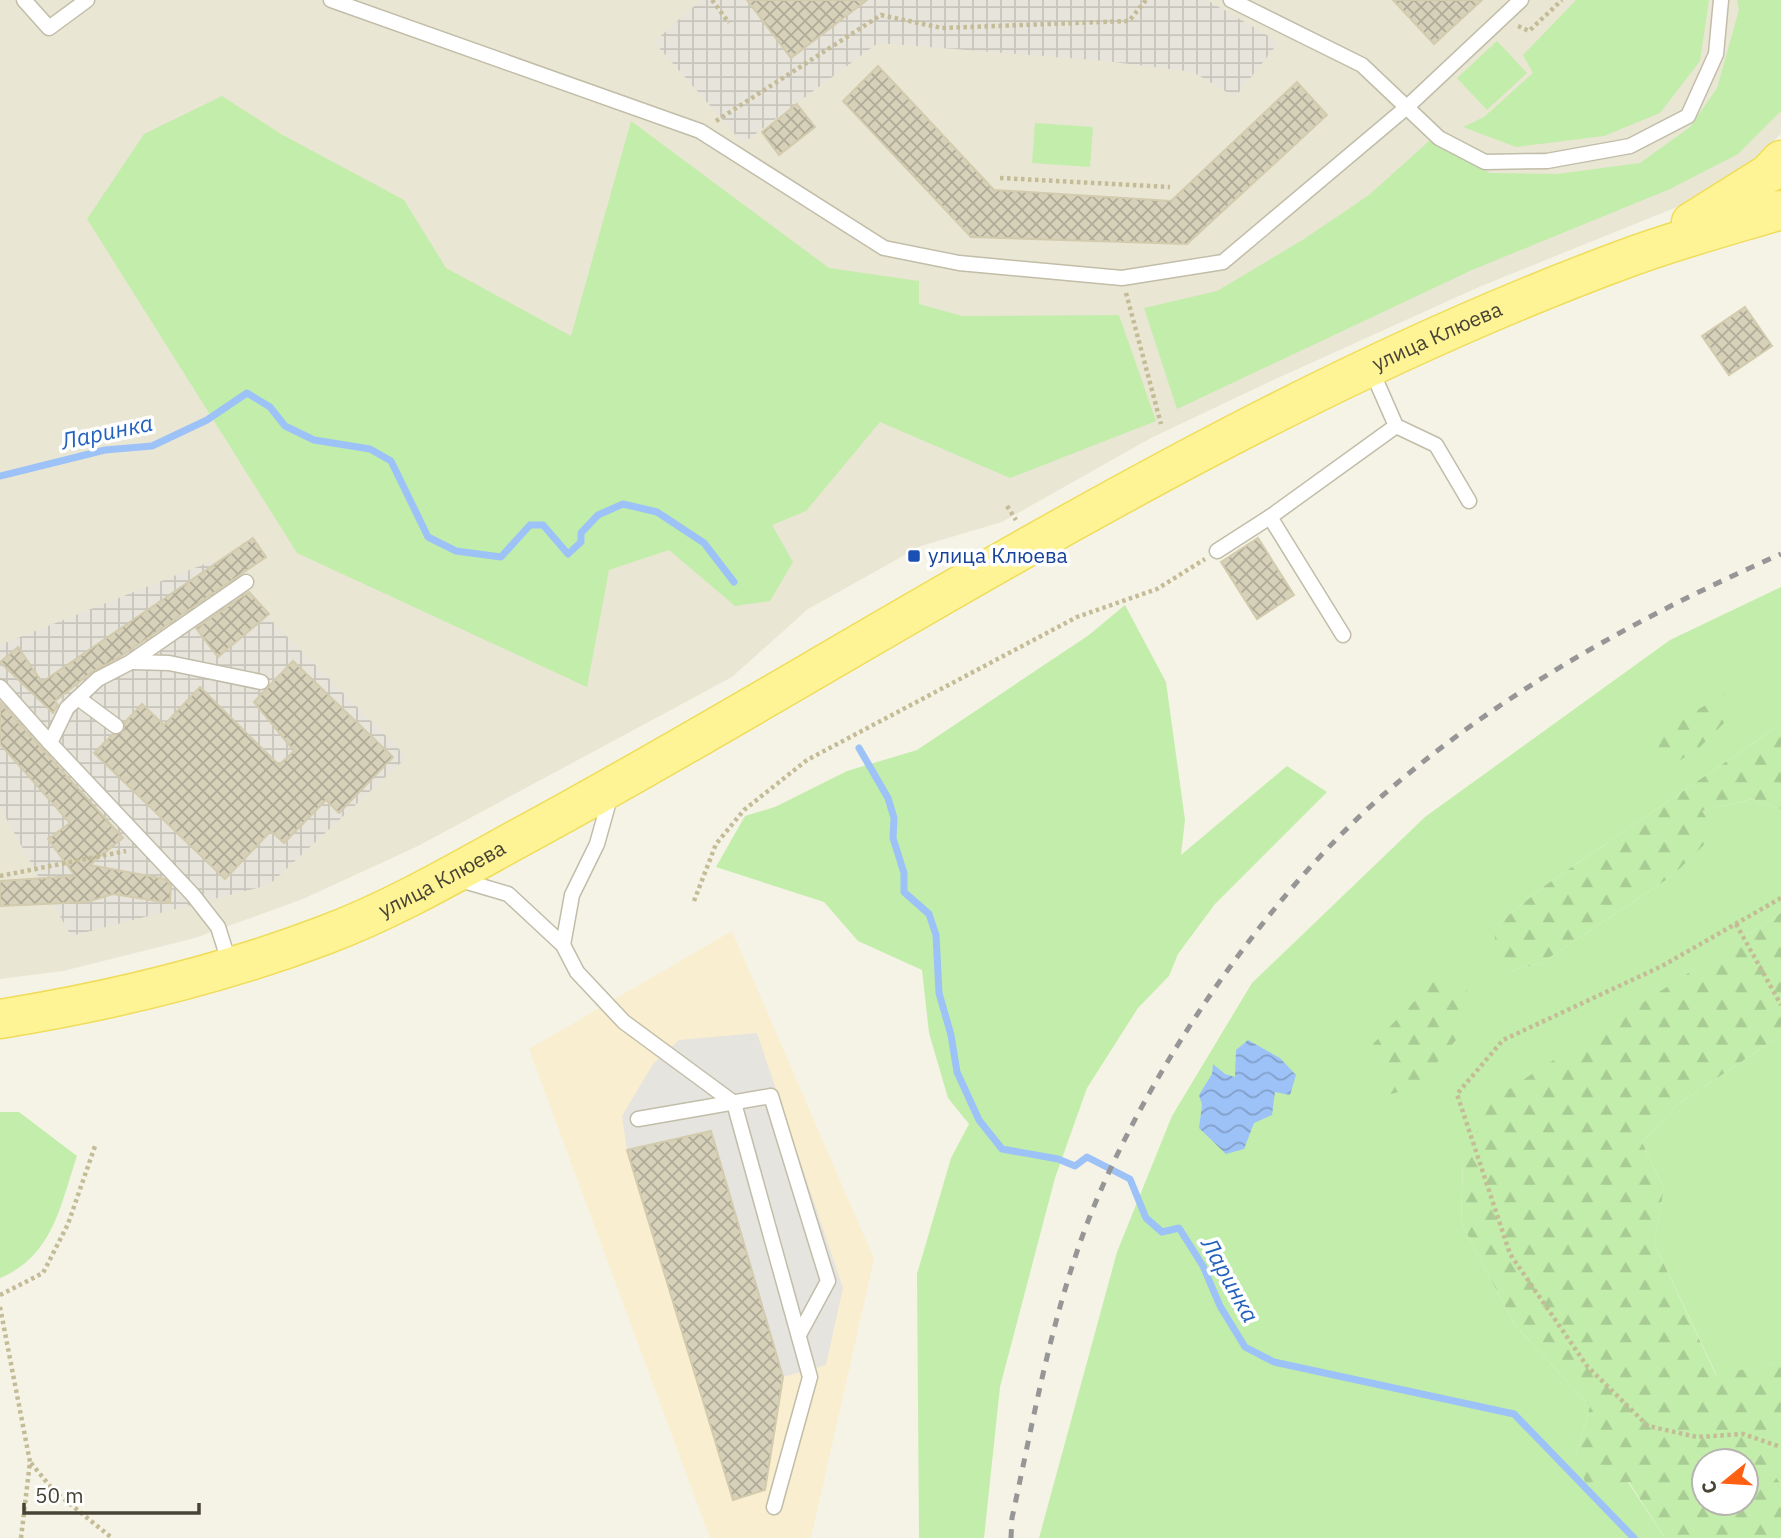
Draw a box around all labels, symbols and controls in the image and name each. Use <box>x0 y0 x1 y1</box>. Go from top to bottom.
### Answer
street label: улица Клюева <box>1367 294 1506 377</box>
water label: Ларинка <box>57 407 155 456</box>
place label: улица Клюева <box>928 541 1068 569</box>
marker: улица Клюева <box>906 548 922 564</box>
street label: улица Клюева <box>374 833 510 923</box>
water label: Ларинка <box>1195 1231 1266 1327</box>
north arrow <box>1690 1447 1760 1517</box>
scale bar <box>24 1472 200 1516</box>
text: С <box>1696 1478 1722 1497</box>
text: 50 m <box>35 1481 84 1509</box>

